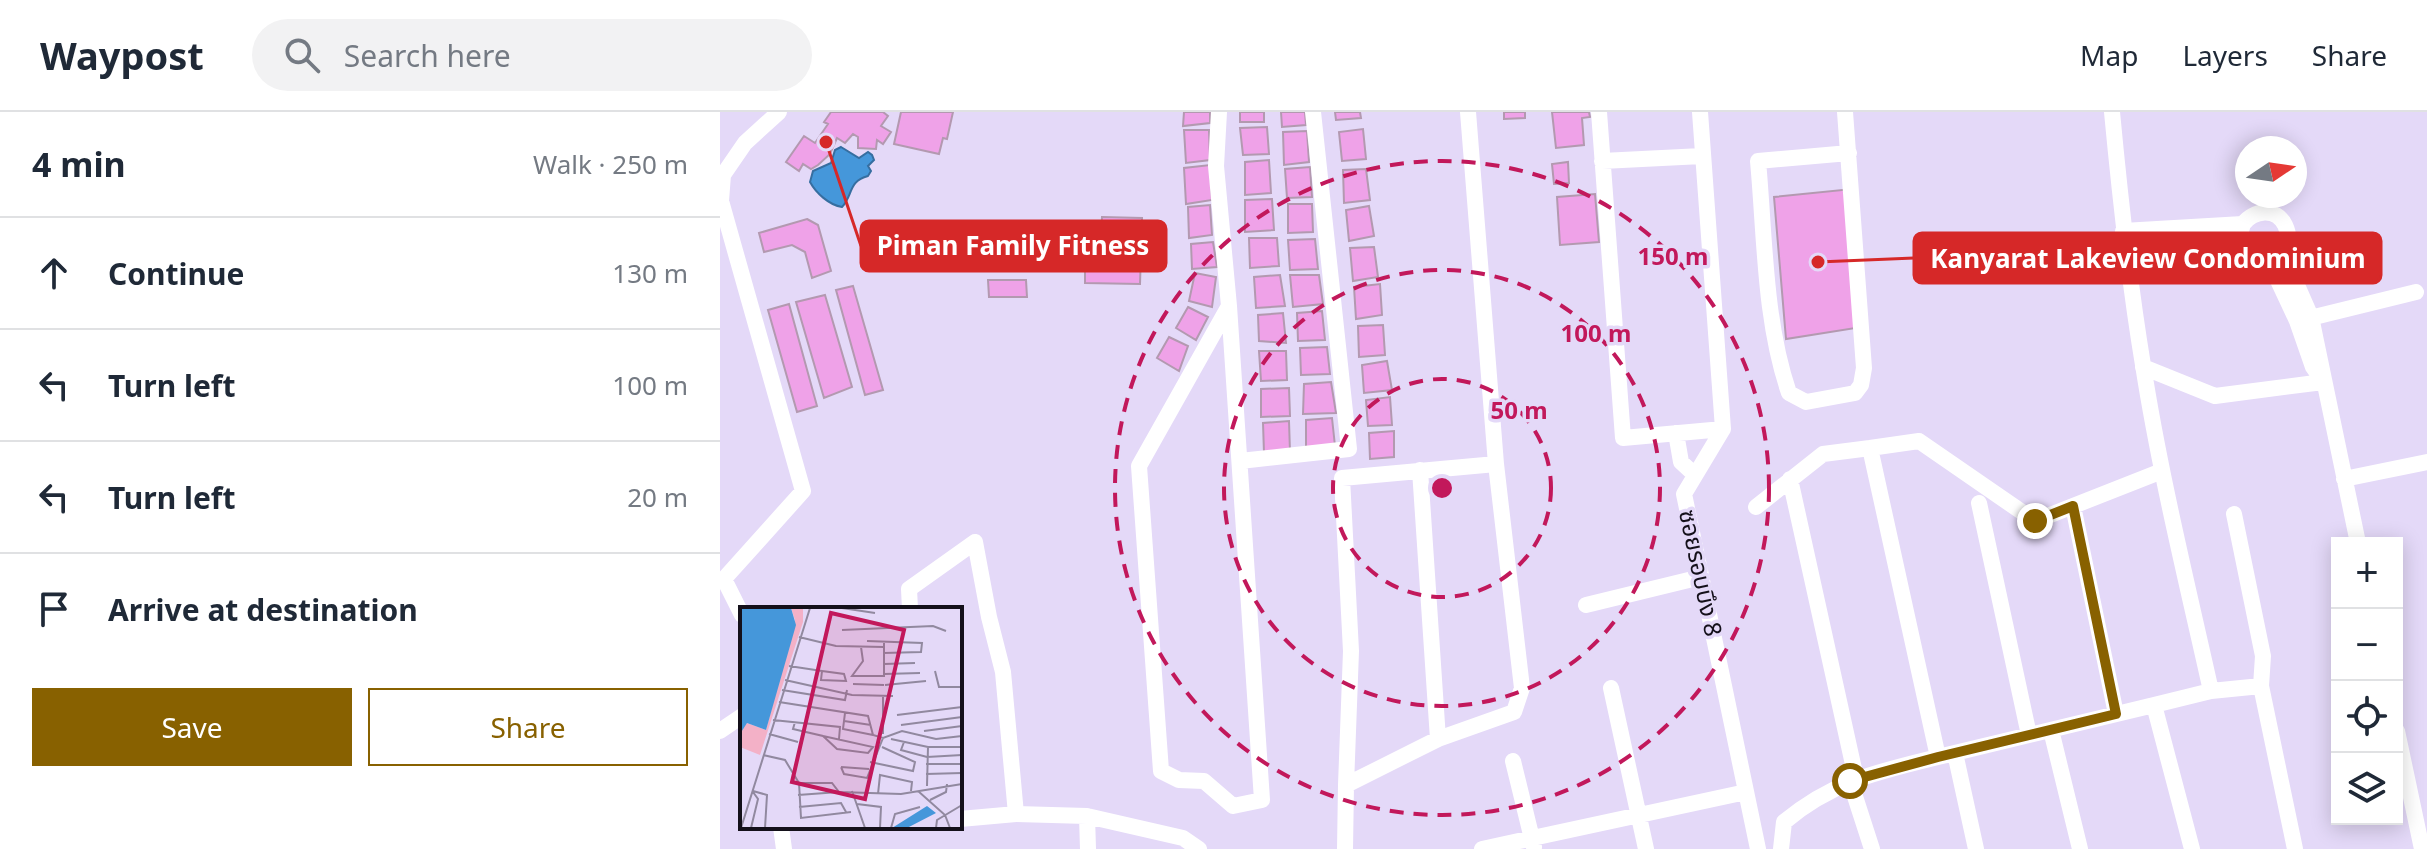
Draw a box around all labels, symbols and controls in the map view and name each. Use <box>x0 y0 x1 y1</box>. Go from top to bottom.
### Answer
search box <box>252 19 812 91</box>
text: Waypost <box>40 29 204 81</box>
icon: search <box>280 33 324 77</box>
text: Search here <box>344 35 511 76</box>
text: Map <box>2080 36 2138 74</box>
text: Layers <box>2182 36 2268 74</box>
text: Share <box>2312 36 2387 74</box>
north arrow <box>2235 136 2307 208</box>
text: 4 min <box>32 141 126 187</box>
text: Walk · 250 m <box>533 146 688 182</box>
callout: Piman Family Fitness <box>861 221 1166 271</box>
text: Piman Family Fitness <box>877 227 1149 263</box>
callout: Kanyarat Lakeview Condominium <box>1914 233 2381 283</box>
text: 150 m <box>1638 239 1708 272</box>
text: Kanyarat Lakeview Condominium <box>1930 240 2366 276</box>
icon: ahead <box>32 251 76 295</box>
text: Continue <box>108 253 244 294</box>
text: 130 m <box>612 255 688 291</box>
text: 100 m <box>1561 316 1631 349</box>
icon: left <box>32 363 76 407</box>
text: Turn left <box>108 365 236 406</box>
text: 100 m <box>612 367 688 403</box>
text: 50 m <box>1490 393 1548 426</box>
centre of rings <box>1428 474 1456 502</box>
icon: left <box>32 475 76 519</box>
text: Turn left <box>108 477 236 518</box>
text: 20 m <box>627 479 688 515</box>
route end <box>2017 503 2053 539</box>
street label: ซอยรอบบึง 8 <box>1672 506 1731 639</box>
map controls <box>2331 537 2403 825</box>
button: + <box>2331 537 2403 609</box>
icon: arrive <box>32 587 76 631</box>
text: Arrive at destination <box>108 589 418 630</box>
inset map <box>740 607 962 829</box>
button: − <box>2331 609 2403 681</box>
button: locate <box>2331 681 2403 753</box>
button: Save <box>32 688 352 766</box>
button: Share <box>368 688 688 766</box>
button: layers <box>2331 753 2403 825</box>
route start <box>1832 763 1868 799</box>

